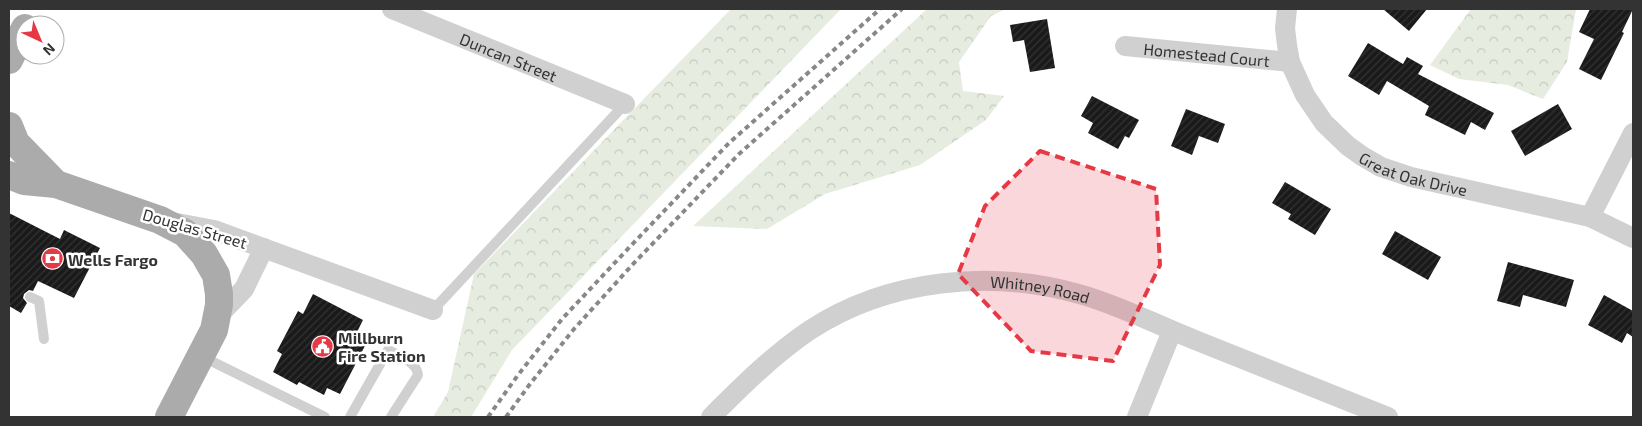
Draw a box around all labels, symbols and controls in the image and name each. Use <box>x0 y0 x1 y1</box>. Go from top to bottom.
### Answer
north arrow <box>15 15 65 65</box>
street label: Duncan Street <box>457 28 560 85</box>
street label: Homestead Court <box>1143 38 1271 69</box>
text: N <box>40 40 59 59</box>
street label: Great Oak Drive <box>1356 147 1469 199</box>
street label: Douglas Street <box>141 204 249 252</box>
bank icon: Wells Fargo <box>40 247 64 271</box>
place label: Wells Fargo <box>68 250 158 269</box>
street label: Whitney Road <box>990 271 1092 306</box>
place label: Millburn Fire Station <box>338 328 426 365</box>
public building icon: Millburn Fire Station <box>310 334 334 358</box>

